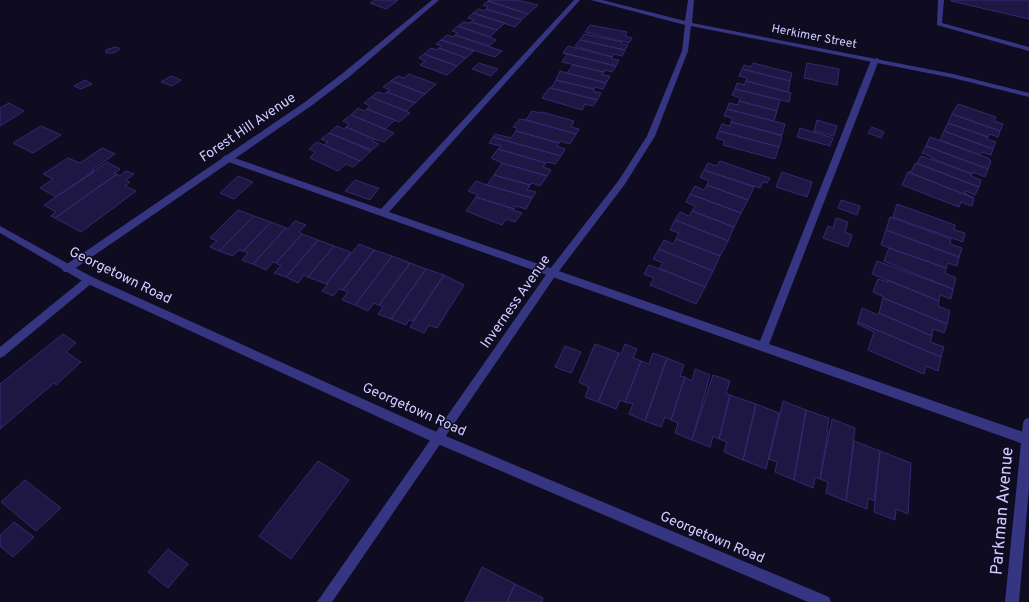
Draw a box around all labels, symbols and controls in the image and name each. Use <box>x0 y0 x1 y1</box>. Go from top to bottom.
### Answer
street label: Herkimer Street <box>770 21 858 53</box>
street label: Forest Hill Avenue <box>197 90 299 166</box>
street label: Georgetown Road <box>66 244 174 308</box>
street label: Inverness Avenue <box>477 252 555 352</box>
street label: Georgetown Road <box>359 379 469 441</box>
street label: Parkman Avenue <box>986 446 1020 576</box>
street label: Georgetown Road <box>657 508 767 568</box>

